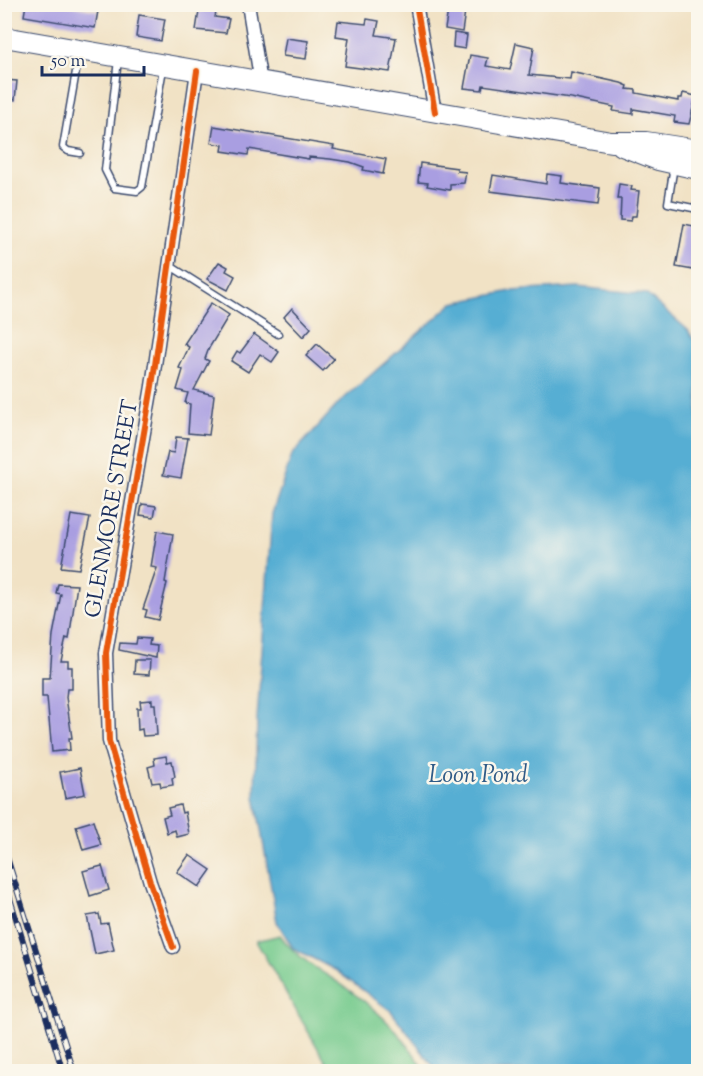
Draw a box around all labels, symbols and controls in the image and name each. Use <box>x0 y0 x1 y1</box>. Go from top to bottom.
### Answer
scale bar <box>42 39 144 77</box>
text: 50 m <box>50 49 86 75</box>
street label: GLENMORE STREET <box>78 397 148 621</box>
water label: Loon Pond <box>428 759 528 793</box>

